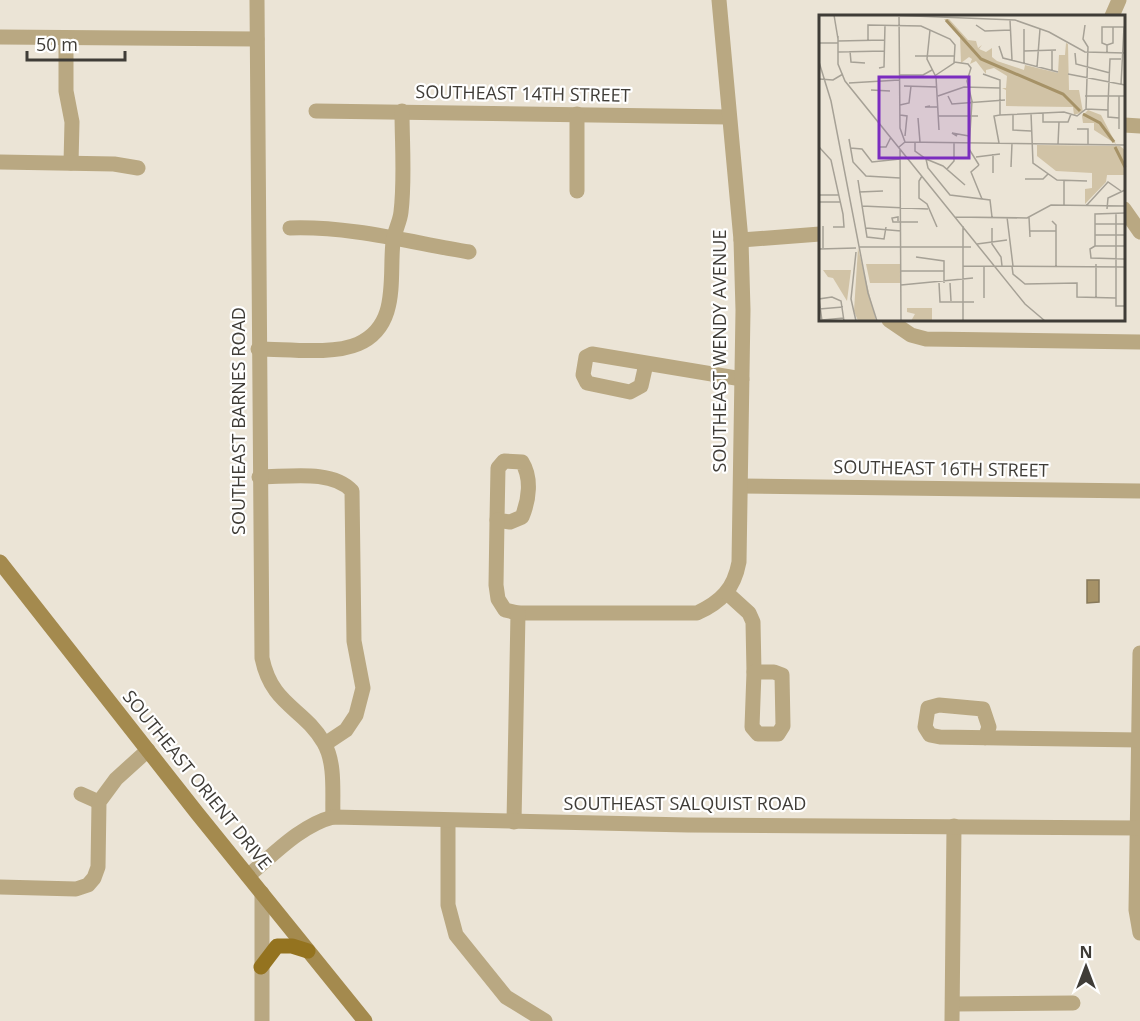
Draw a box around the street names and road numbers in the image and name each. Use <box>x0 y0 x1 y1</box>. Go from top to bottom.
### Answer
street label: SOUTHEAST 14TH STREET <box>415 79 631 107</box>
street label: SOUTHEAST WENDY AVENUE <box>707 230 731 472</box>
street label: SOUTHEAST BARNES ROAD <box>226 307 250 535</box>
street label: SOUTHEAST 16TH STREET <box>833 454 1049 482</box>
street label: SOUTHEAST ORIENT DRIVE <box>118 685 278 874</box>
street label: SOUTHEAST SALQUIST ROAD <box>564 791 806 815</box>

